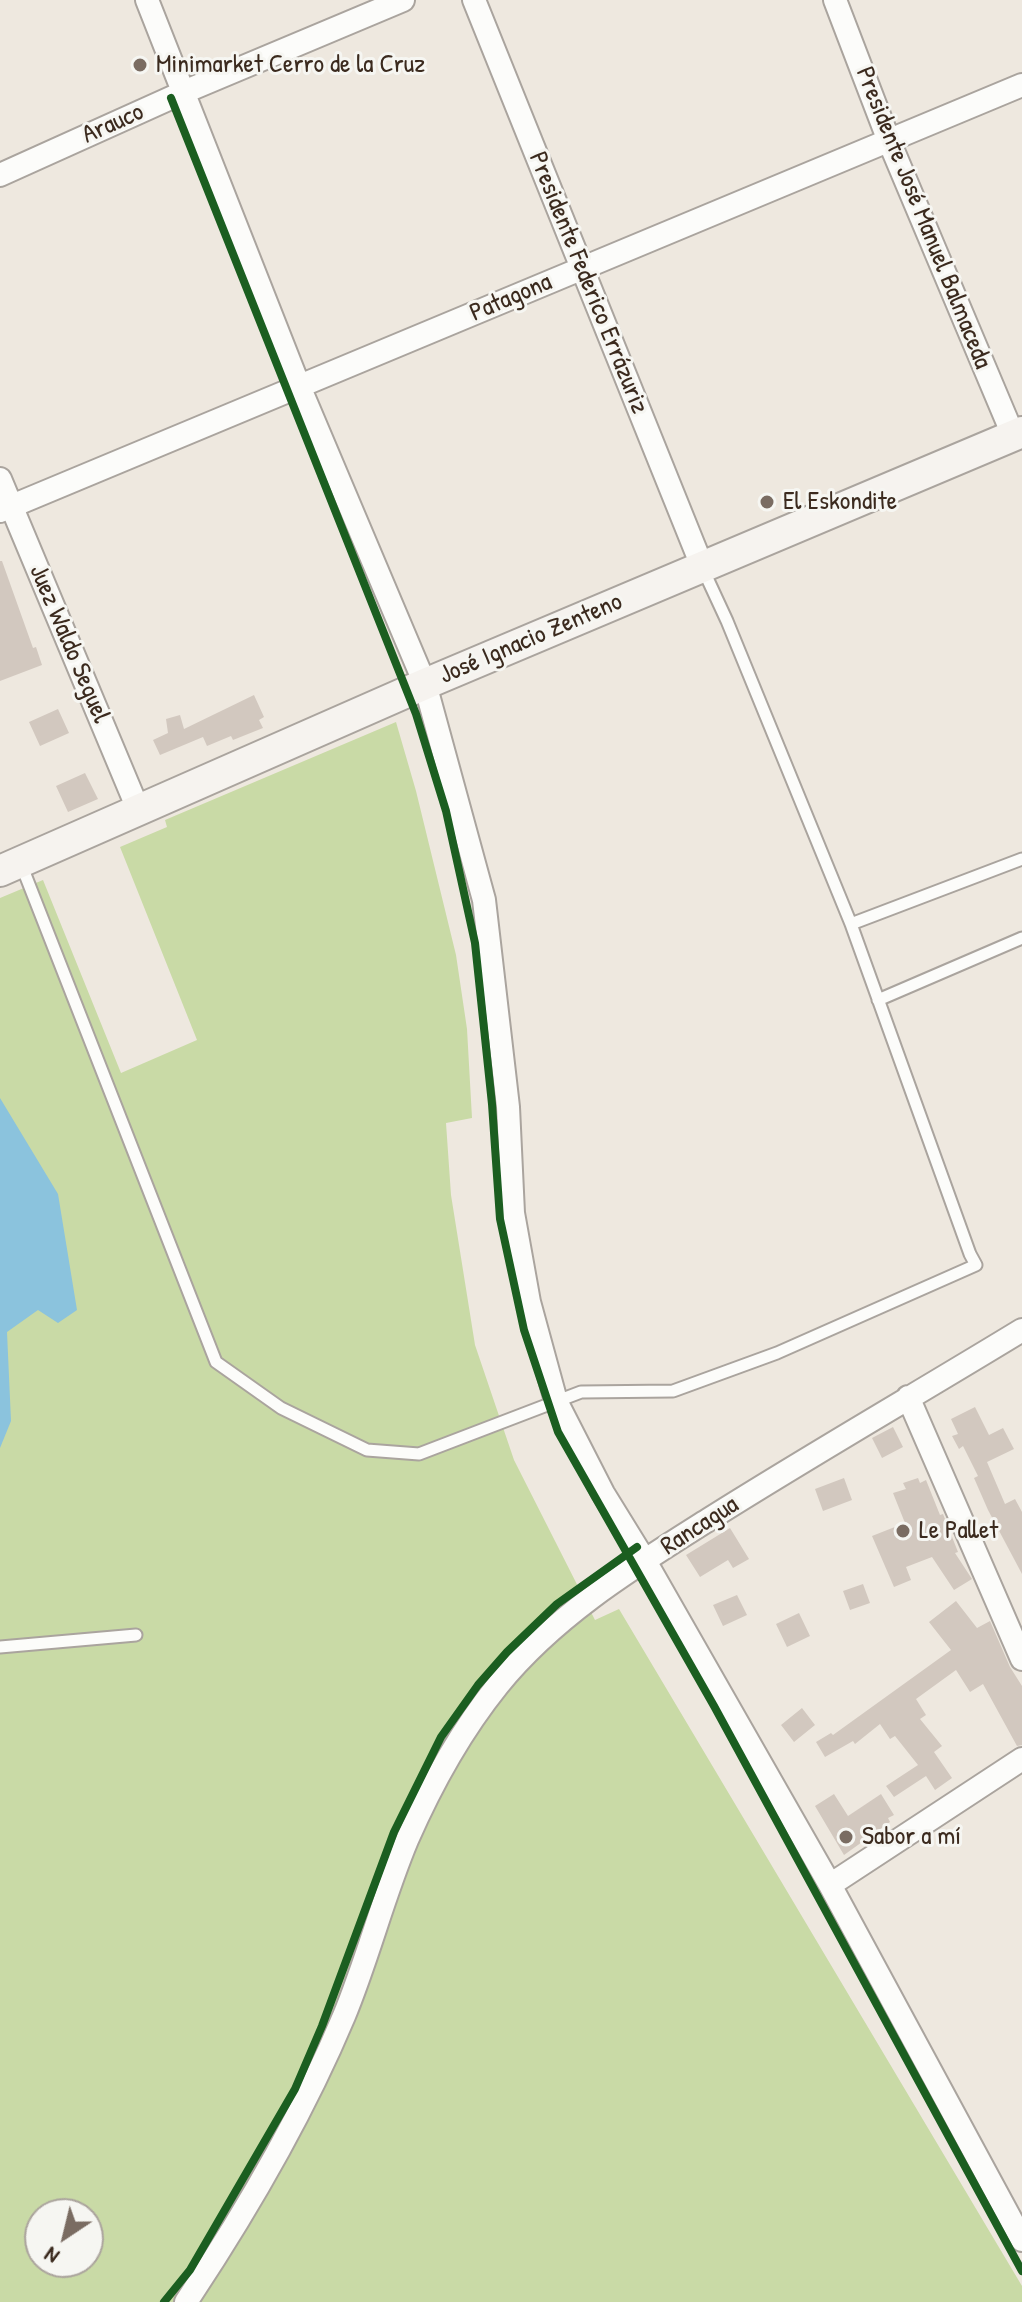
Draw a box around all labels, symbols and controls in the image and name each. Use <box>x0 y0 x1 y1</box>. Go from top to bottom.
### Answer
place label: Minimarket Cerro de la Cruz <box>156 49 425 81</box>
marker: Minimarket Cerro de la Cruz <box>131 56 149 74</box>
street label: Presidente José Manuel Balmaceda <box>848 63 998 373</box>
street label: Arauco <box>77 97 149 151</box>
street label: Presidente Federico Errázuriz <box>521 148 655 418</box>
street label: Patagona <box>465 267 557 329</box>
place label: El Eskondite <box>783 486 897 518</box>
marker: El Eskondite <box>758 493 776 511</box>
street label: Juez Waldo Seguel <box>22 560 116 728</box>
street label: José Ignacio Zenteno <box>435 586 627 692</box>
street label: Rancagua <box>655 1489 745 1563</box>
place label: Le Pallet <box>919 1515 998 1547</box>
marker: Le Pallet <box>894 1522 912 1540</box>
place label: Sabor a mí <box>862 1821 961 1853</box>
marker: Sabor a mí <box>837 1828 855 1846</box>
north arrow <box>24 2198 104 2278</box>
text: N <box>38 2240 65 2272</box>

